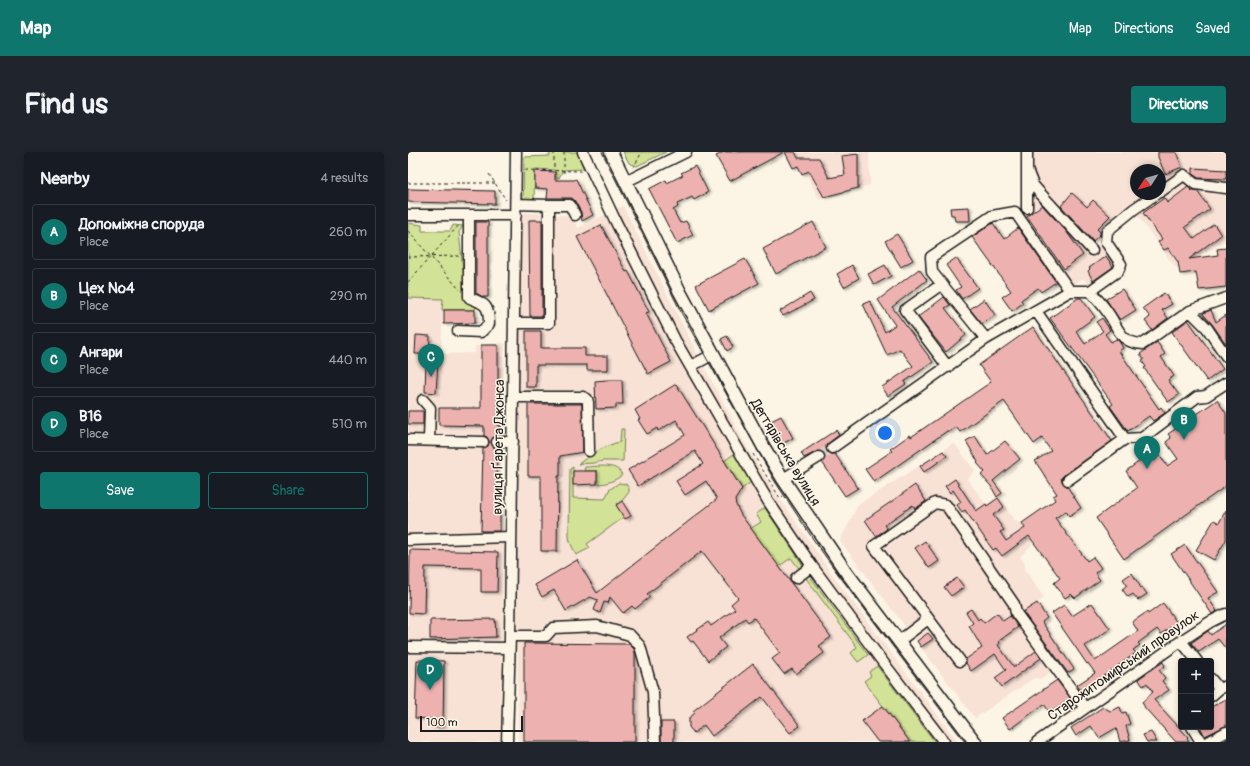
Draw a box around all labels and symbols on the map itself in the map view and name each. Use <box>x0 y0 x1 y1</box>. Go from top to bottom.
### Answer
north arrow <box>1130 164 1166 200</box>
pin: C <box>418 344 444 377</box>
street label: вулиця Ґарета Джонса <box>489 379 508 515</box>
street label: Дегтярівська вулиця <box>746 395 824 509</box>
pin: B <box>1171 407 1197 440</box>
your location <box>875 423 895 443</box>
pin: A <box>1134 436 1160 469</box>
street label: Старожитомирський провулок <box>1044 607 1202 724</box>
pin: D <box>417 657 443 690</box>
scale bar <box>420 714 523 733</box>

